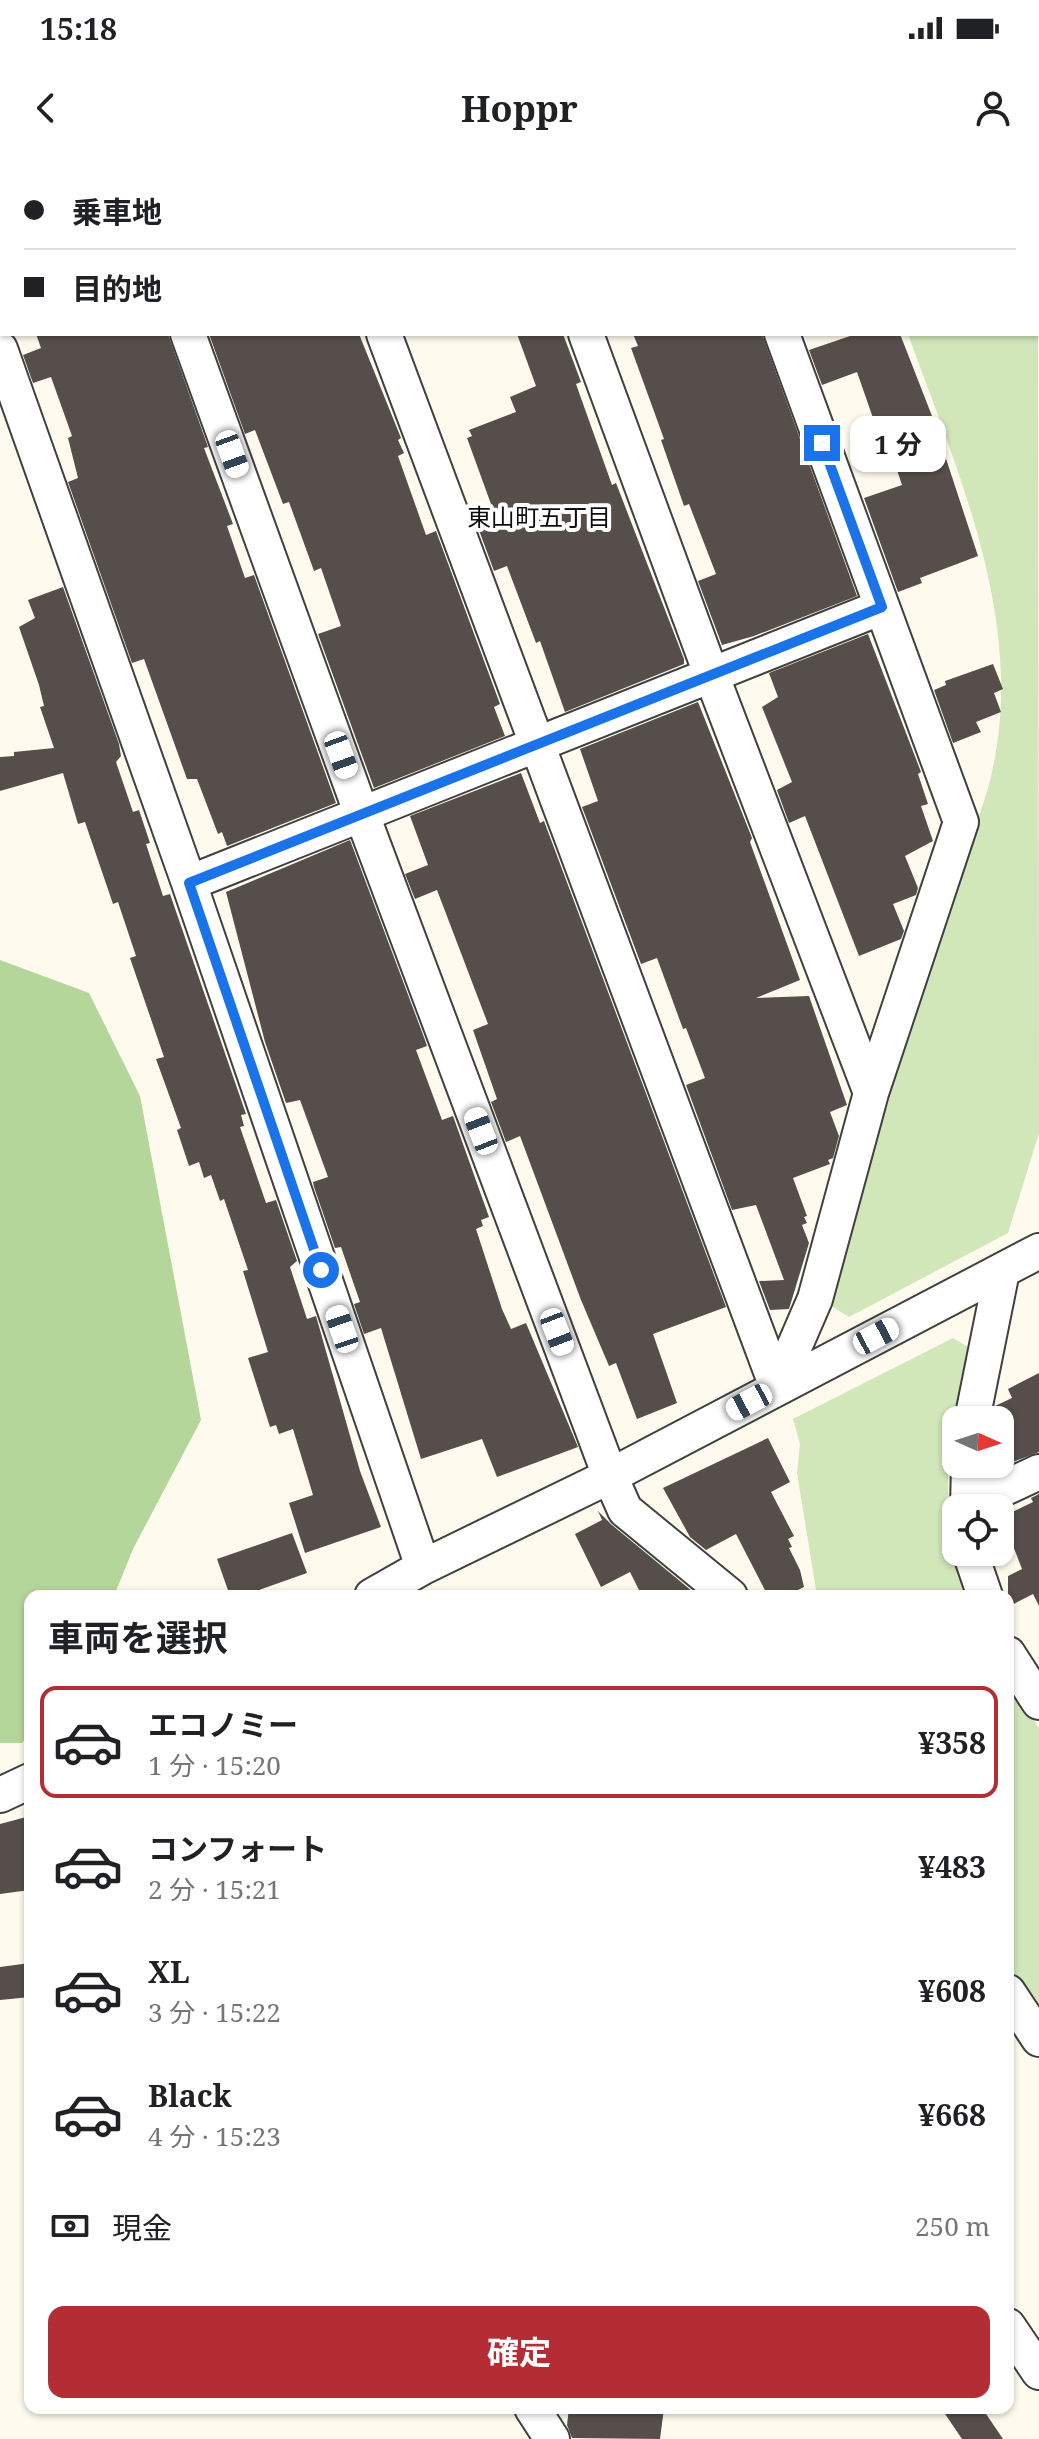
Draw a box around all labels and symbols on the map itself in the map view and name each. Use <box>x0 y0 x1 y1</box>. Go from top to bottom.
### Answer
callout: 1 分 <box>850 415 946 471</box>
route end <box>804 425 840 461</box>
car <box>213 427 251 481</box>
district label: 東山町五丁目 <box>467 500 611 533</box>
car <box>322 728 360 782</box>
car <box>461 1104 501 1158</box>
route start <box>303 1252 339 1288</box>
car <box>323 1302 361 1356</box>
car <box>537 1305 577 1359</box>
car <box>849 1314 903 1358</box>
car <box>722 1380 776 1424</box>
north arrow <box>942 1406 1014 1478</box>

